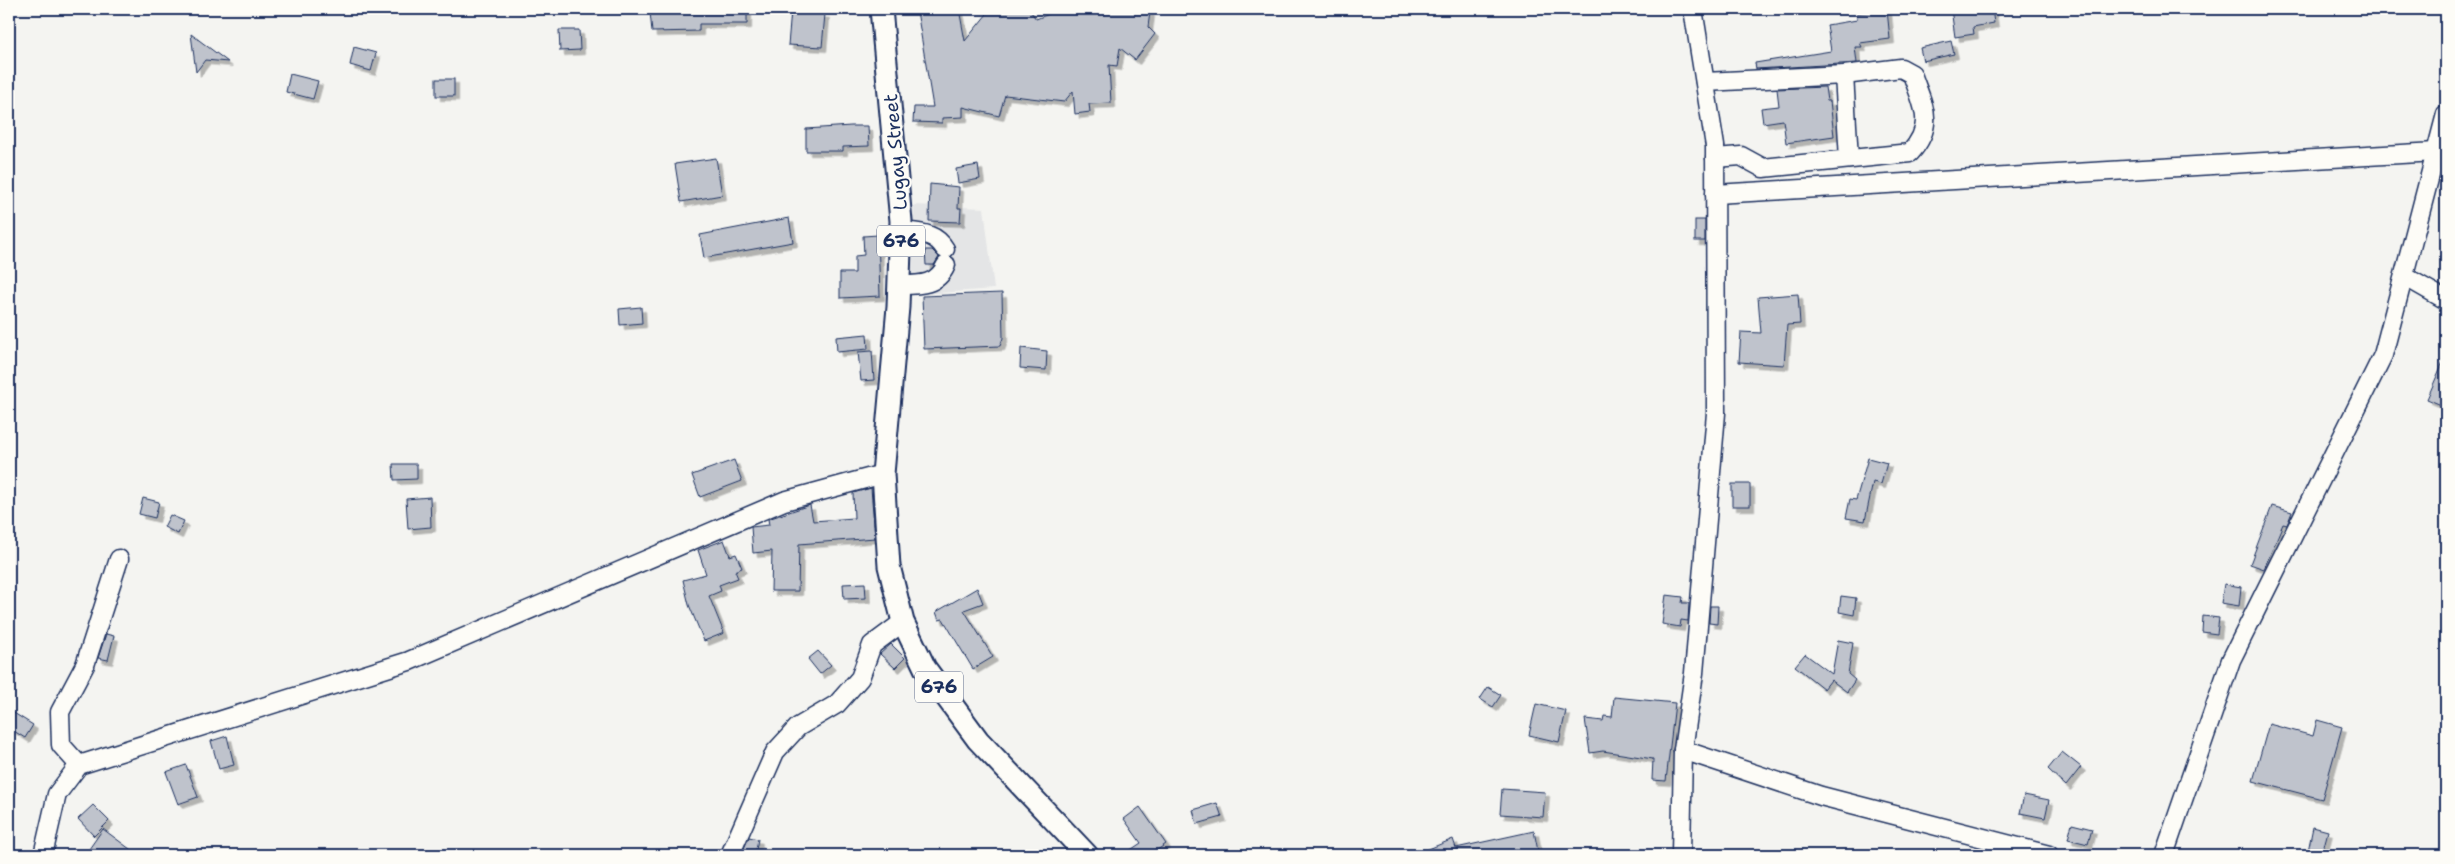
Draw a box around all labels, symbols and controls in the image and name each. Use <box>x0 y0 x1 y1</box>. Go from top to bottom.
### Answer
street label: Lugay Street <box>878 93 913 211</box>
road number: 676 <box>877 226 925 256</box>
road number: 676 <box>915 672 963 702</box>

